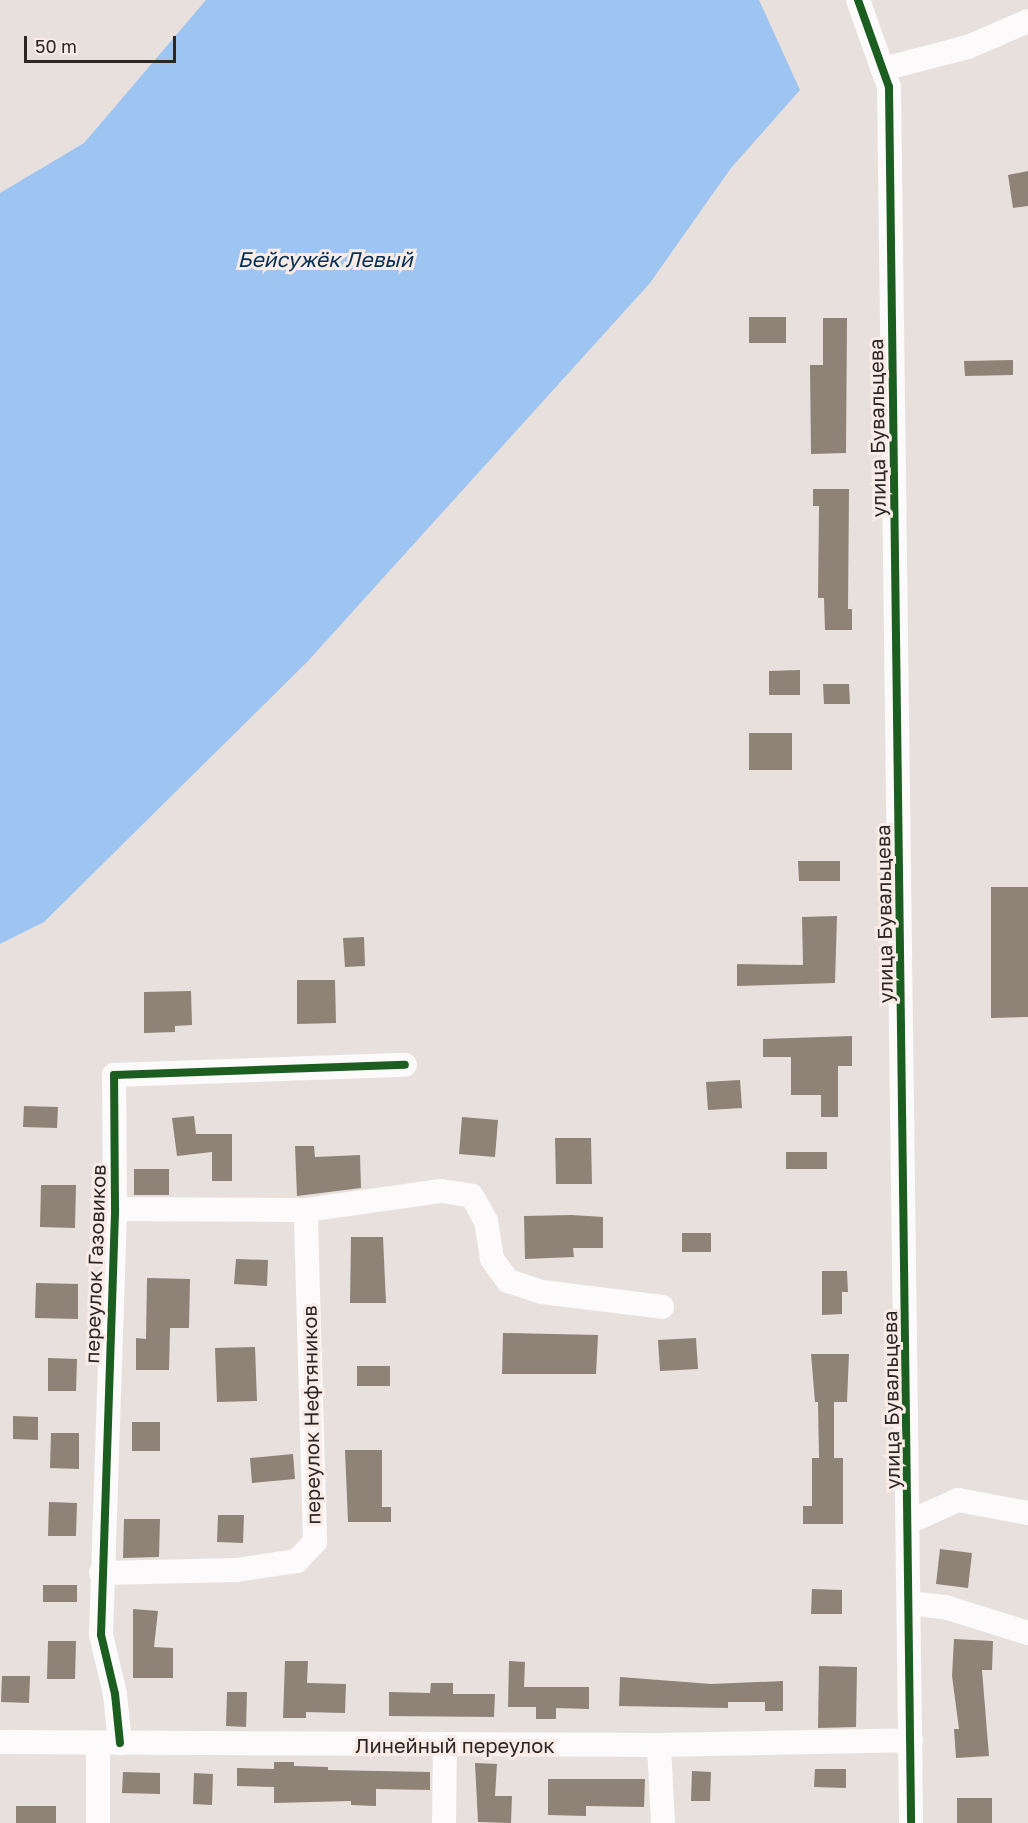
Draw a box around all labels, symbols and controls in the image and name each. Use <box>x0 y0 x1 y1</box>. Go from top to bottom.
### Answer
scale bar <box>27 24 178 62</box>
text: 50 m <box>35 35 77 57</box>
water label: Бейсужёк Левый <box>237 246 413 272</box>
street label: улица Бувальцева <box>863 338 891 518</box>
street label: улица Бувальцева <box>870 824 898 1004</box>
street label: переулок Газовиков <box>80 1164 110 1364</box>
street label: переулок Нефтяников <box>297 1305 325 1525</box>
street label: улица Бувальцева <box>877 1310 905 1490</box>
street label: Линейный переулок <box>355 1733 555 1757</box>

